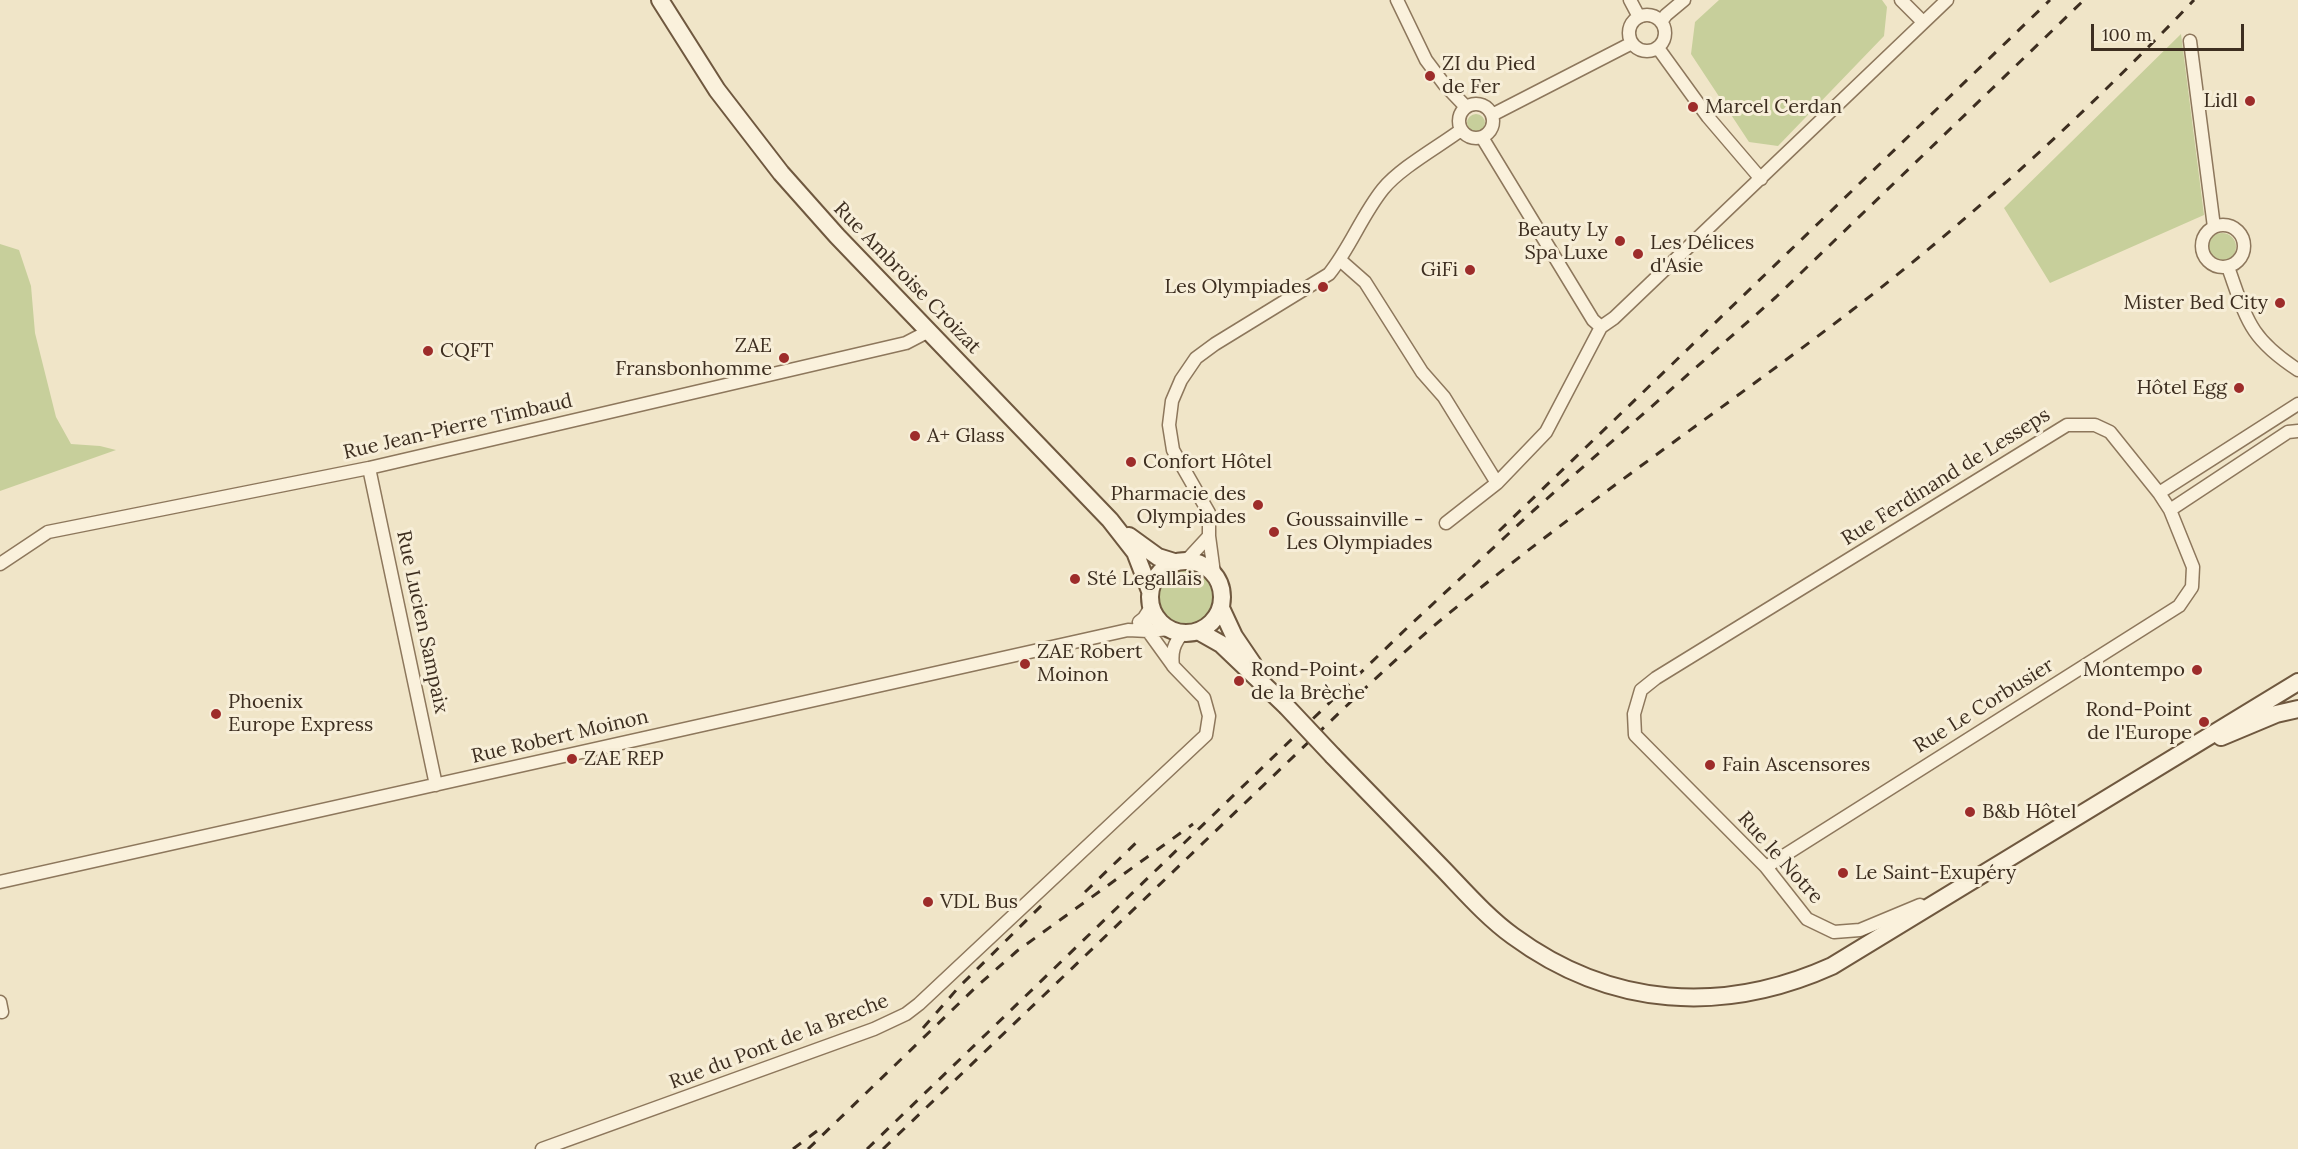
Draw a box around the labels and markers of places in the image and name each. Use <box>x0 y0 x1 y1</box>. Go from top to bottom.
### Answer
place label: ZI du Pied de Fer <box>1442 52 1536 99</box>
marker: ZI du Pied de Fer <box>1423 69 1437 83</box>
place label: Lidl <box>2203 89 2238 113</box>
marker: Lidl <box>2243 94 2257 108</box>
place label: Marcel Cerdan <box>1705 95 1842 119</box>
marker: Marcel Cerdan <box>1686 100 1700 114</box>
place label: Beauty Ly Spa Luxe <box>1517 218 1608 265</box>
place label: Les Délices d'Asie <box>1650 231 1754 278</box>
marker: Beauty Ly Spa Luxe <box>1613 234 1627 248</box>
marker: Les Délices d'Asie <box>1631 247 1645 261</box>
place label: GiFi <box>1421 258 1458 282</box>
marker: GiFi <box>1463 263 1477 277</box>
place label: Les Olympiades <box>1164 275 1311 299</box>
marker: Les Olympiades <box>1316 280 1330 294</box>
place label: Mister Bed City <box>2124 291 2268 315</box>
marker: Mister Bed City <box>2273 296 2287 310</box>
place label: ZAE Fransbonhomme <box>615 334 772 381</box>
place label: CQFT <box>440 339 493 363</box>
marker: CQFT <box>421 344 435 358</box>
marker: ZAE Fransbonhomme <box>777 351 791 365</box>
place label: Hôtel Egg <box>2136 376 2227 400</box>
marker: Hôtel Egg <box>2232 381 2246 395</box>
place label: A+ Glass <box>927 424 1005 448</box>
marker: A+ Glass <box>908 429 922 443</box>
place label: Confort Hôtel <box>1143 450 1272 474</box>
marker: Confort Hôtel <box>1124 455 1138 469</box>
place label: Pharmacie des Olympiades <box>1110 482 1246 529</box>
marker: Pharmacie des Olympiades <box>1251 498 1265 512</box>
place label: Goussainville - Les Olympiades <box>1286 508 1433 555</box>
marker: Goussainville - Les Olympiades <box>1267 525 1281 539</box>
place label: Sté Legallais <box>1087 567 1202 591</box>
marker: Sté Legallais <box>1068 572 1082 586</box>
place label: ZAE Robert Moinon <box>1037 640 1143 687</box>
marker: ZAE Robert Moinon <box>1018 657 1032 671</box>
place label: Rond-Point de la Brèche <box>1251 658 1365 705</box>
place label: Montempo <box>2083 658 2185 682</box>
marker: Montempo <box>2190 663 2204 677</box>
marker: Rond-Point de la Brèche <box>1232 674 1246 688</box>
place label: Phoenix Europe Express <box>228 690 373 737</box>
place label: Rond-Point de l'Europe <box>2085 698 2192 745</box>
marker: Phoenix Europe Express <box>209 707 223 721</box>
marker: Rond-Point de l'Europe <box>2197 715 2211 729</box>
place label: ZAE REP <box>584 747 664 771</box>
marker: ZAE REP <box>565 752 579 766</box>
place label: Fain Ascensores <box>1722 753 1870 777</box>
marker: Fain Ascensores <box>1703 758 1717 772</box>
place label: B&b Hôtel <box>1982 800 2076 824</box>
marker: B&b Hôtel <box>1963 805 1977 819</box>
place label: Le Saint-Exupéry <box>1855 861 2016 885</box>
marker: Le Saint-Exupéry <box>1836 866 1850 880</box>
place label: VDL Bus <box>940 890 1018 914</box>
marker: VDL Bus <box>921 895 935 909</box>

